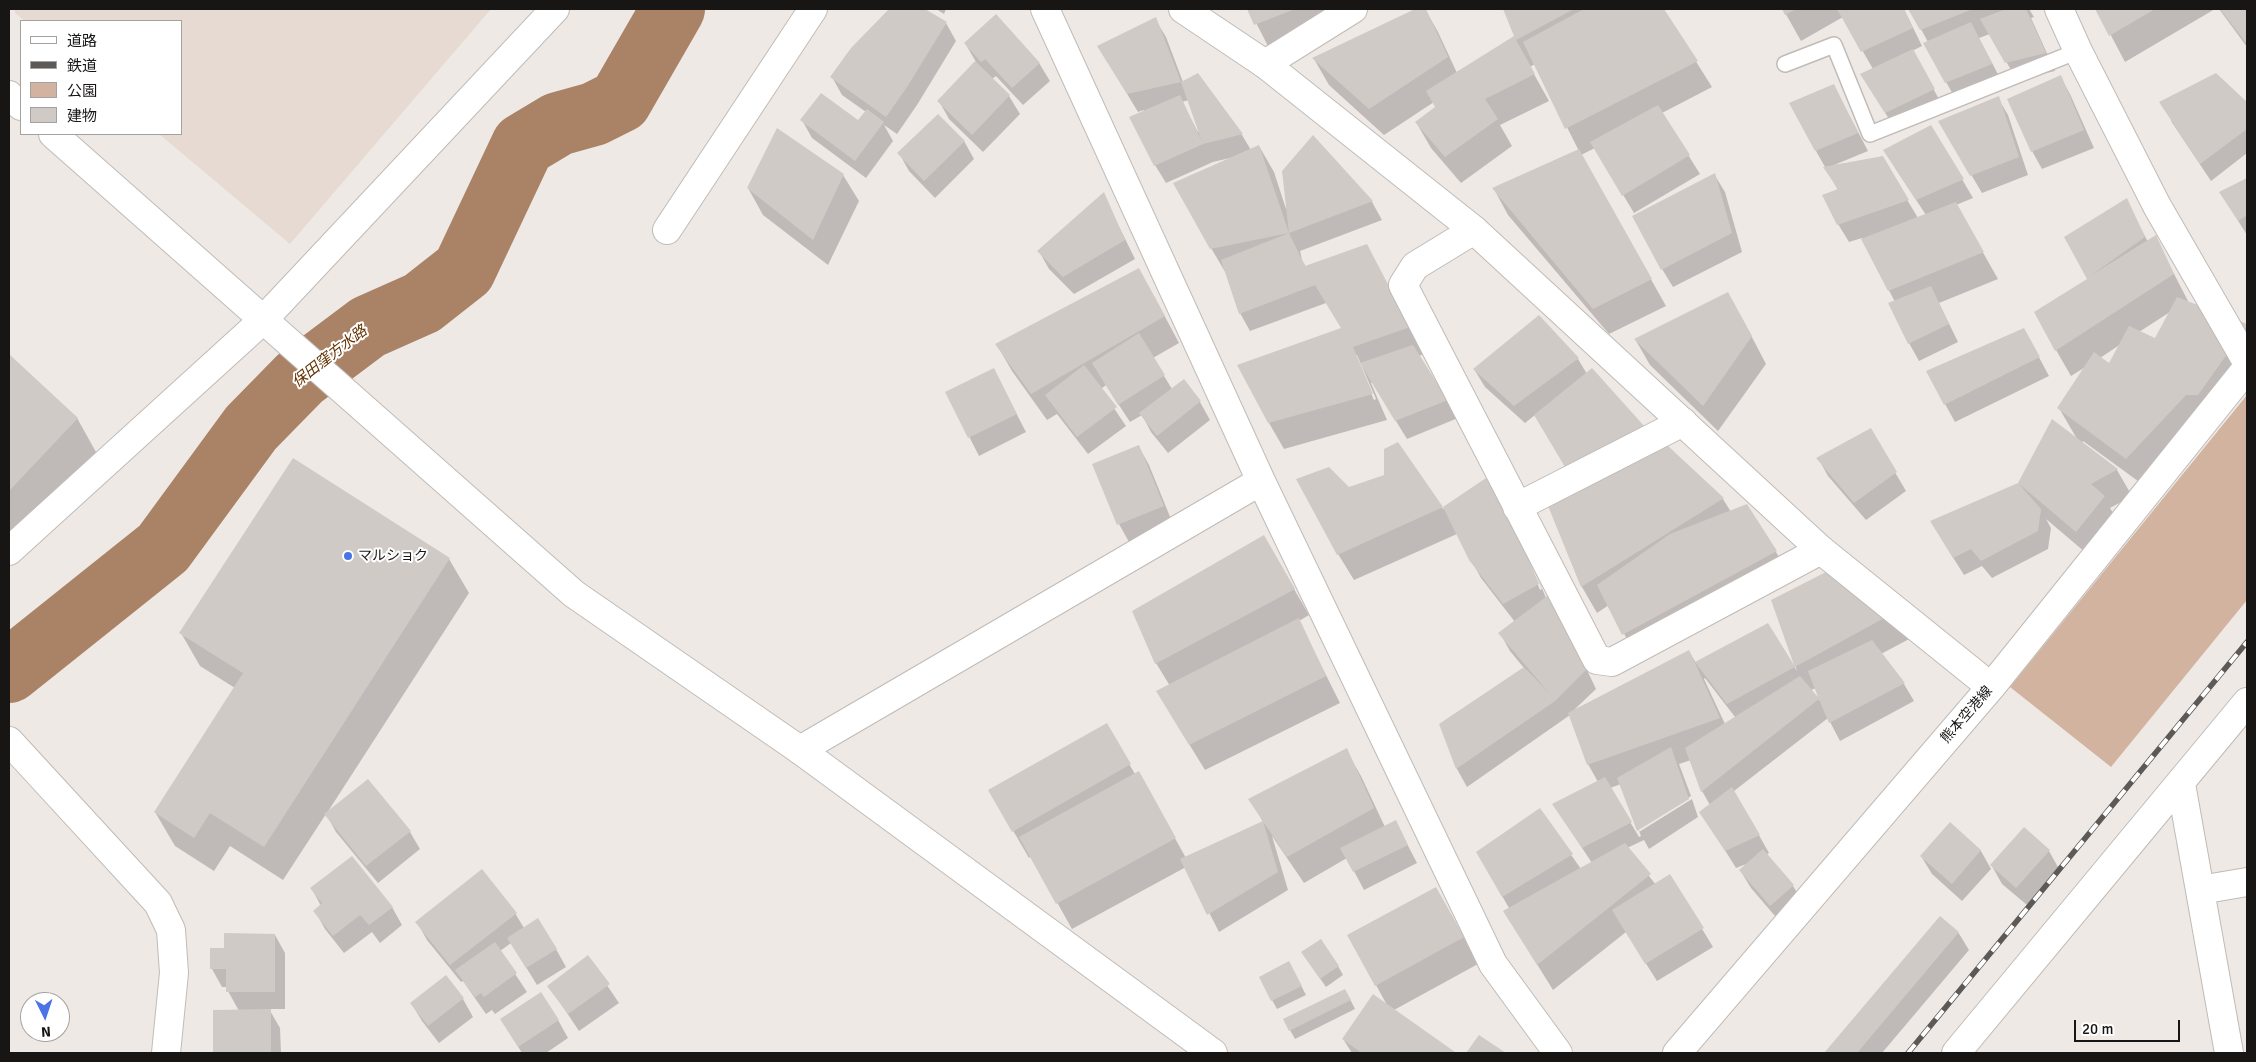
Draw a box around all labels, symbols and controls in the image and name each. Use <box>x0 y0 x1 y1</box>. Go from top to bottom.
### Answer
legend <box>20 20 182 135</box>
text: 道路 <box>67 32 97 50</box>
text: 鉄道 <box>67 57 97 75</box>
text: 公園 <box>67 82 97 100</box>
text: 建物 <box>67 107 97 125</box>
water label: 保田窪方水路 <box>289 322 371 392</box>
place label: マルショク <box>358 548 428 564</box>
marker: マルショク <box>342 550 354 562</box>
street label: 熊本空港線 <box>1938 683 1996 747</box>
north arrow <box>20 992 70 1042</box>
scale bar <box>2076 1010 2182 1042</box>
text: 20 m <box>2082 1020 2113 1038</box>
text: N <box>41 1023 51 1040</box>

